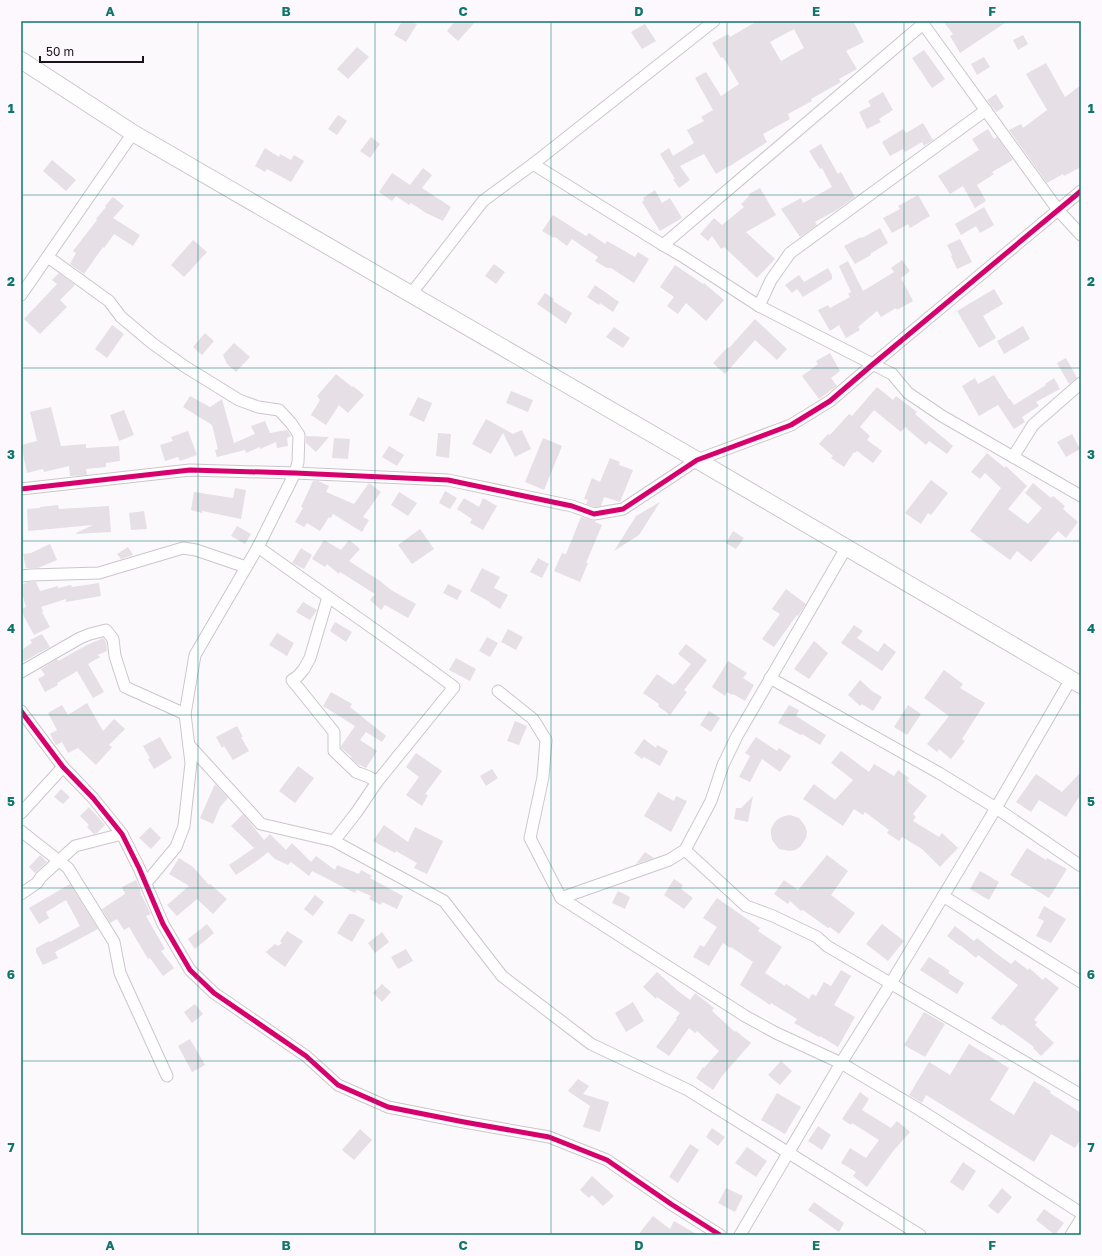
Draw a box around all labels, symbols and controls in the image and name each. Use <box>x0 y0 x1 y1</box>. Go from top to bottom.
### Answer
text: A <box>105 3 115 19</box>
text: B <box>281 3 291 19</box>
text: C <box>458 3 468 19</box>
text: D <box>634 3 644 19</box>
text: E <box>812 3 820 19</box>
text: F <box>988 3 996 19</box>
scale bar <box>40 38 143 64</box>
text: 50 m <box>46 44 74 59</box>
text: 1 <box>8 100 15 116</box>
text: 1 <box>1088 100 1095 116</box>
text: 2 <box>7 273 15 289</box>
text: 2 <box>1087 273 1095 289</box>
text: 3 <box>7 446 15 462</box>
text: 3 <box>1087 446 1095 462</box>
text: 4 <box>7 620 15 636</box>
text: 4 <box>1087 620 1095 636</box>
text: 5 <box>7 793 15 809</box>
text: 5 <box>1087 793 1095 809</box>
text: 6 <box>7 966 15 982</box>
text: 6 <box>1087 966 1095 982</box>
text: 7 <box>7 1139 15 1155</box>
text: 7 <box>1087 1139 1095 1155</box>
text: A <box>105 1237 115 1253</box>
text: B <box>281 1237 291 1253</box>
text: C <box>458 1237 468 1253</box>
text: D <box>634 1237 644 1253</box>
text: E <box>812 1237 820 1253</box>
text: F <box>988 1237 996 1253</box>

